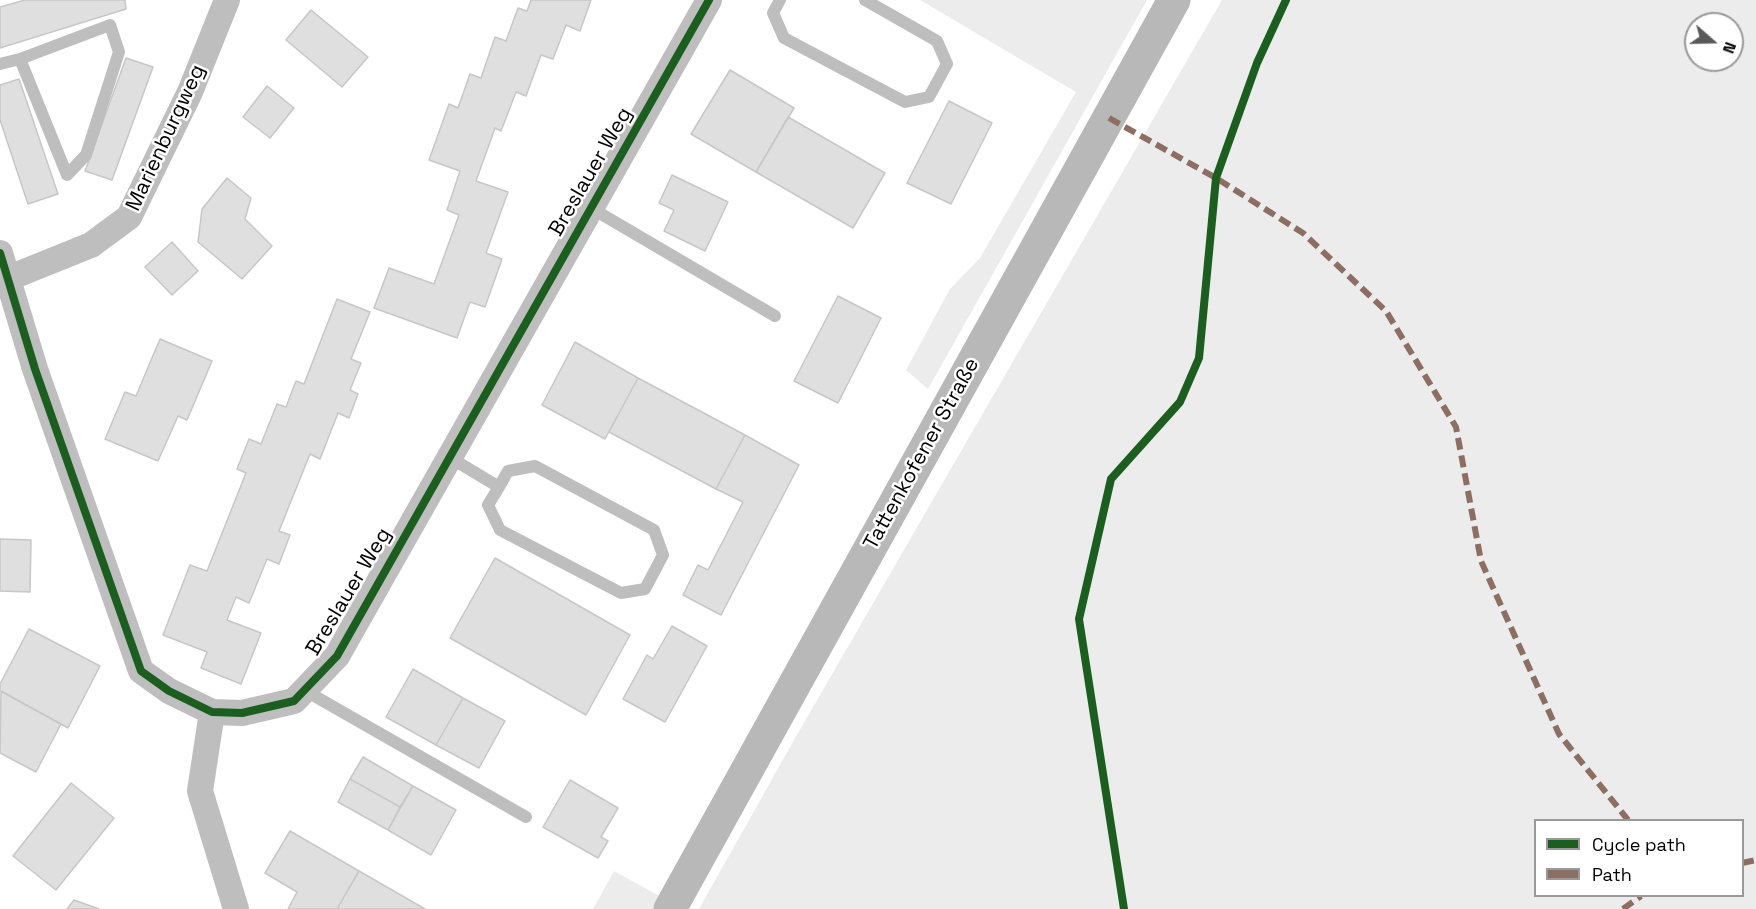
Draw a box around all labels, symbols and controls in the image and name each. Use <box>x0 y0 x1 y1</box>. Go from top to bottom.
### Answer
north arrow <box>1684 12 1744 72</box>
text: N <box>1718 39 1741 56</box>
street label: Marienburgweg <box>121 61 211 215</box>
street label: Breslauer Weg <box>544 103 638 241</box>
street label: Tattenkofener Straße <box>859 354 985 554</box>
street label: Breslauer Weg <box>301 524 397 660</box>
legend <box>1534 819 1744 897</box>
text: Cycle path <box>1592 833 1686 856</box>
text: Path <box>1592 863 1632 886</box>

